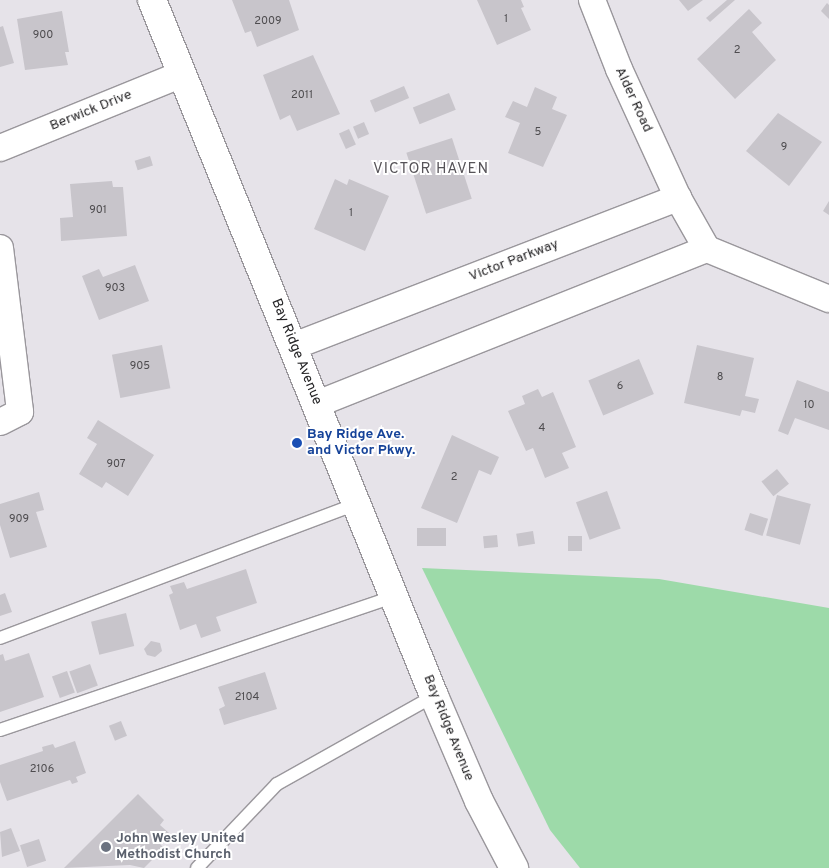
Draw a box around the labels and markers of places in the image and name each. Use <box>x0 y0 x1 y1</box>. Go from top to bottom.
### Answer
place label: Bay Ridge Ave. and Victor Pkwy. <box>307 427 416 460</box>
marker: Bay Ridge Ave. and Victor Pkwy. <box>291 437 303 449</box>
place label: John Wesley United Methodist Church <box>116 831 245 864</box>
marker: John Wesley United Methodist Church <box>100 841 112 853</box>

